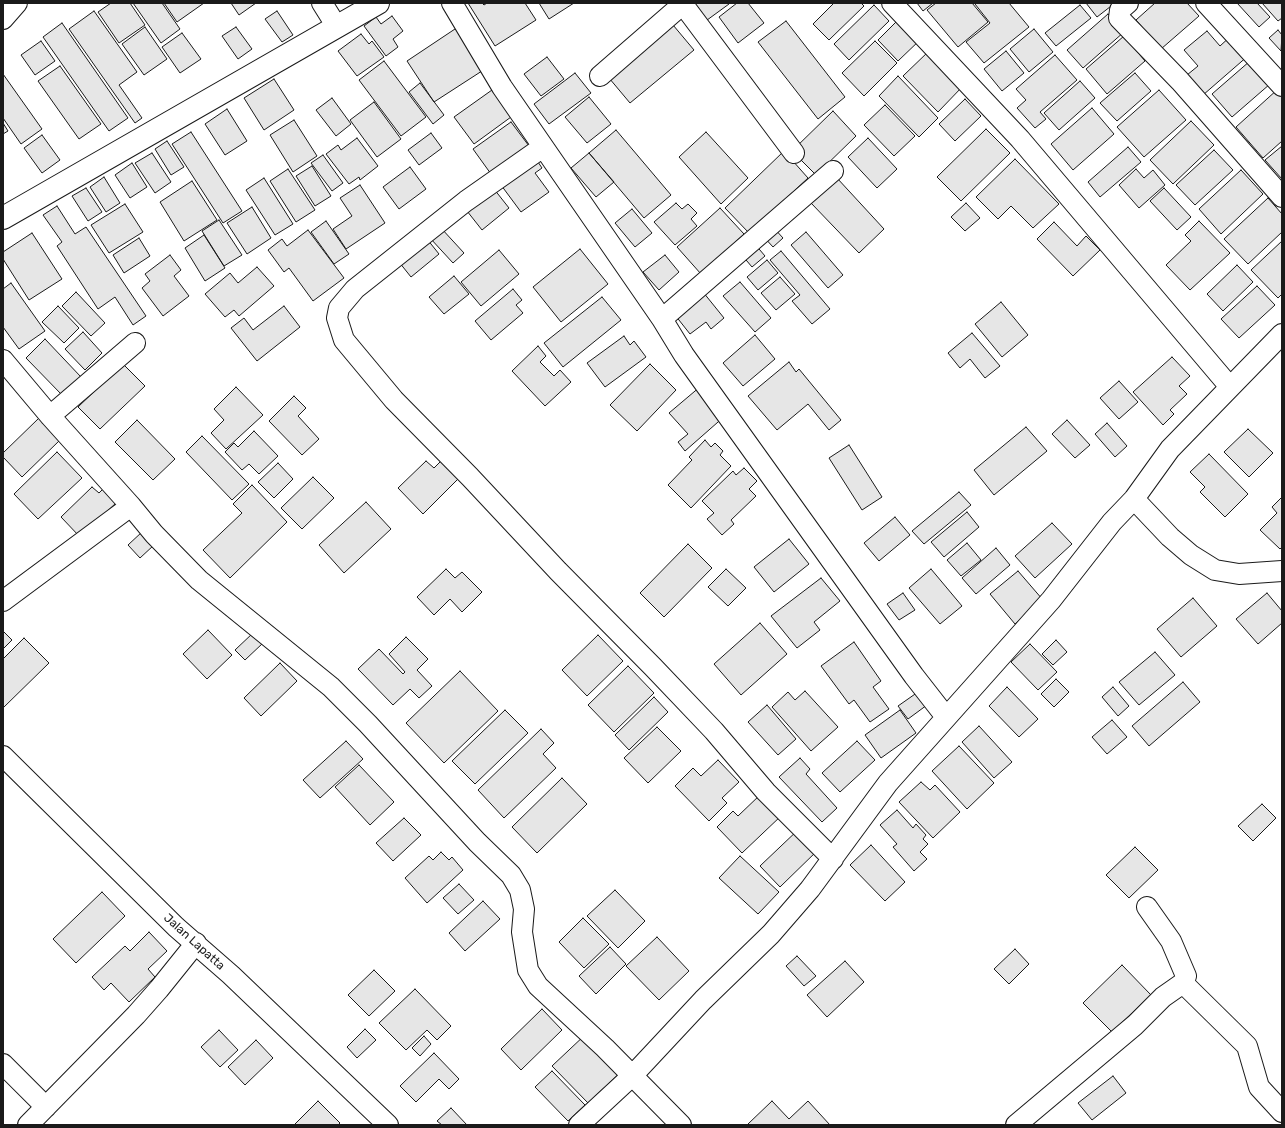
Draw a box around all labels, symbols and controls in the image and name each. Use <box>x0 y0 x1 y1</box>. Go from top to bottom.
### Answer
street label: Jalan Lapatta <box>161 911 227 973</box>

